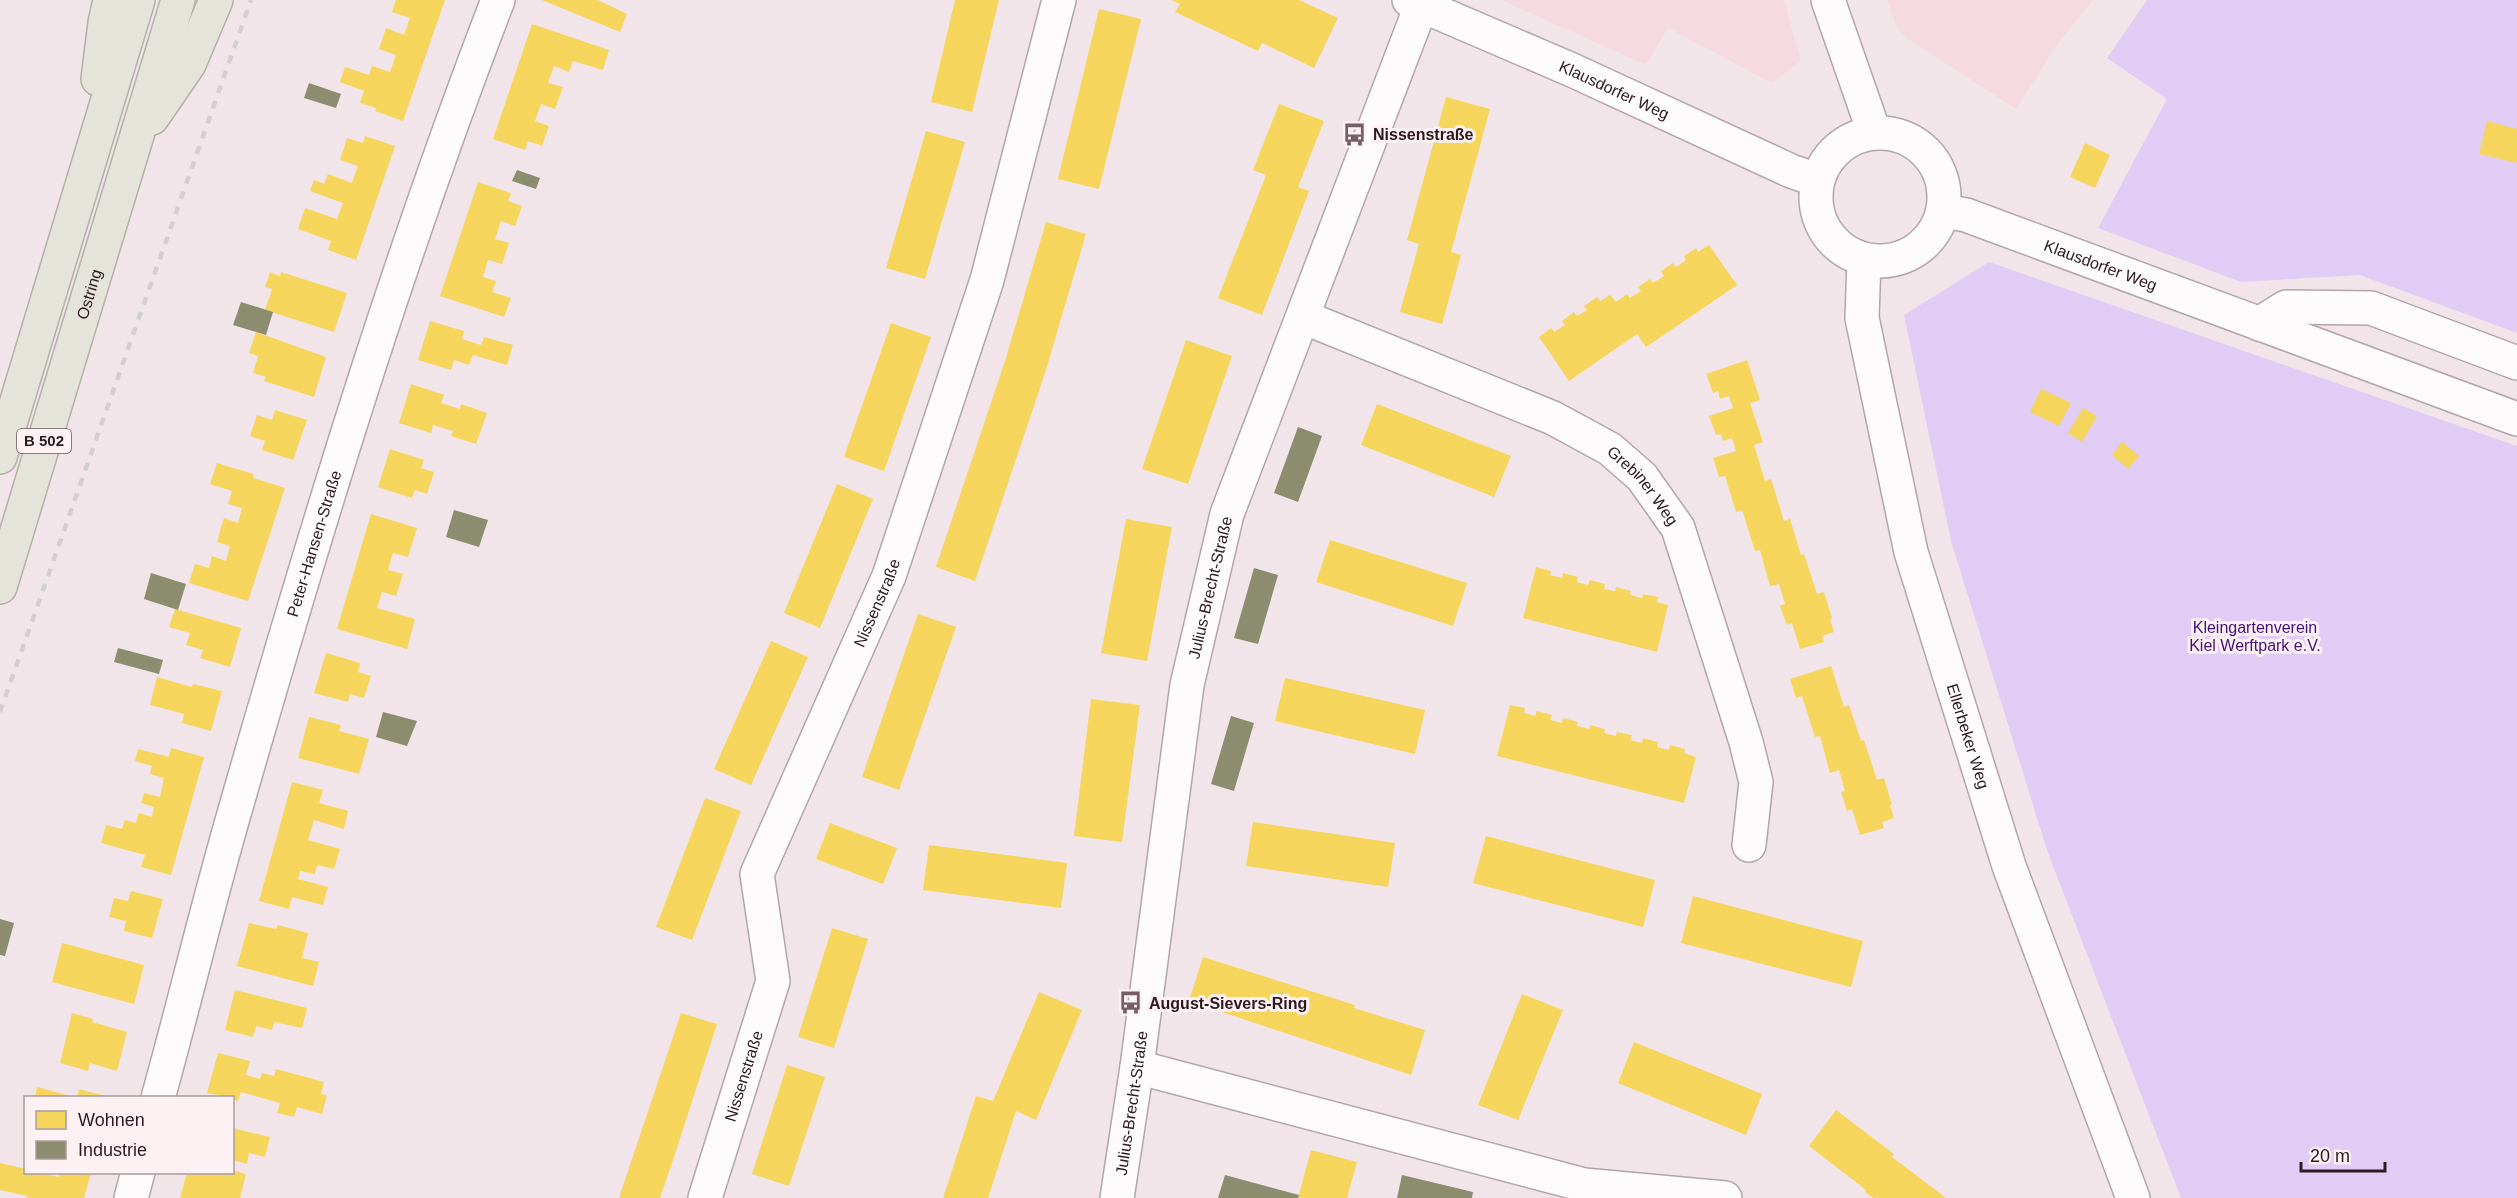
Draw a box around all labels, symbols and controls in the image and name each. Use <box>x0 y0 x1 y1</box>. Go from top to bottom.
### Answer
street label: Klausdorfer Weg <box>1557 58 1672 123</box>
bus stop icon: Nissenstraße <box>1342 121 1368 147</box>
place label: Nissenstraße <box>1373 126 1474 143</box>
street label: Klausdorfer Weg <box>2042 237 2159 294</box>
street label: Ostring <box>74 267 105 321</box>
road number: B 502 <box>17 429 71 453</box>
street label: Grebiner Weg <box>1604 443 1681 528</box>
street label: Peter-Hansen-Straße <box>284 468 345 619</box>
street label: Julius-Brecht-Straße <box>1185 514 1235 660</box>
street label: Nissenstraße <box>851 557 903 650</box>
park label: Kleingartenverein Kiel Werftpark e.V. <box>2189 619 2321 654</box>
street label: Ellerbeker Weg <box>1944 682 1992 791</box>
bus stop icon: August-Sievers-Ring <box>1118 990 1144 1016</box>
place label: August-Sievers-Ring <box>1149 995 1307 1012</box>
street label: Nissenstraße <box>722 1028 766 1124</box>
street label: Julius-Brecht-Straße <box>1113 1030 1151 1177</box>
legend <box>24 1096 234 1174</box>
text: Wohnen <box>78 1110 145 1130</box>
scale bar <box>2301 1135 2385 1173</box>
text: Industrie <box>78 1140 147 1160</box>
text: 20 m <box>2310 1146 2350 1166</box>

